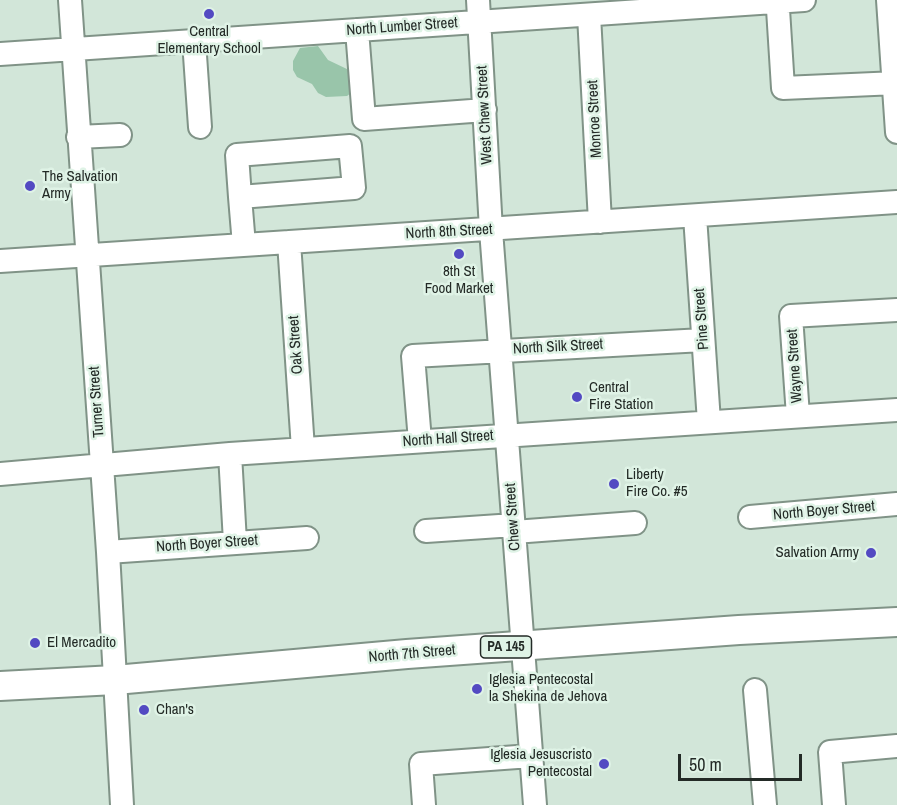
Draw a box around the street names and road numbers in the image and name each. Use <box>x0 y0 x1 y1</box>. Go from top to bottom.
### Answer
street label: North Lumber Street <box>346 14 458 40</box>
street label: West Chew Street <box>473 65 497 165</box>
street label: Monroe Street <box>584 80 606 158</box>
street label: North 8th Street <box>405 221 493 243</box>
street label: Pine Street <box>691 288 713 350</box>
street label: Oak Street <box>285 315 307 375</box>
street label: Wayne Street <box>783 328 807 404</box>
street label: North Silk Street <box>512 336 604 358</box>
street label: Turner Street <box>86 366 108 438</box>
street label: North Hall Street <box>402 427 494 451</box>
street label: Chew Street <box>502 483 524 551</box>
street label: North Boyer Street <box>772 498 876 524</box>
street label: North Boyer Street <box>156 531 258 557</box>
road number: PA 145 <box>480 636 532 658</box>
street label: North 7th Street <box>368 641 456 667</box>

